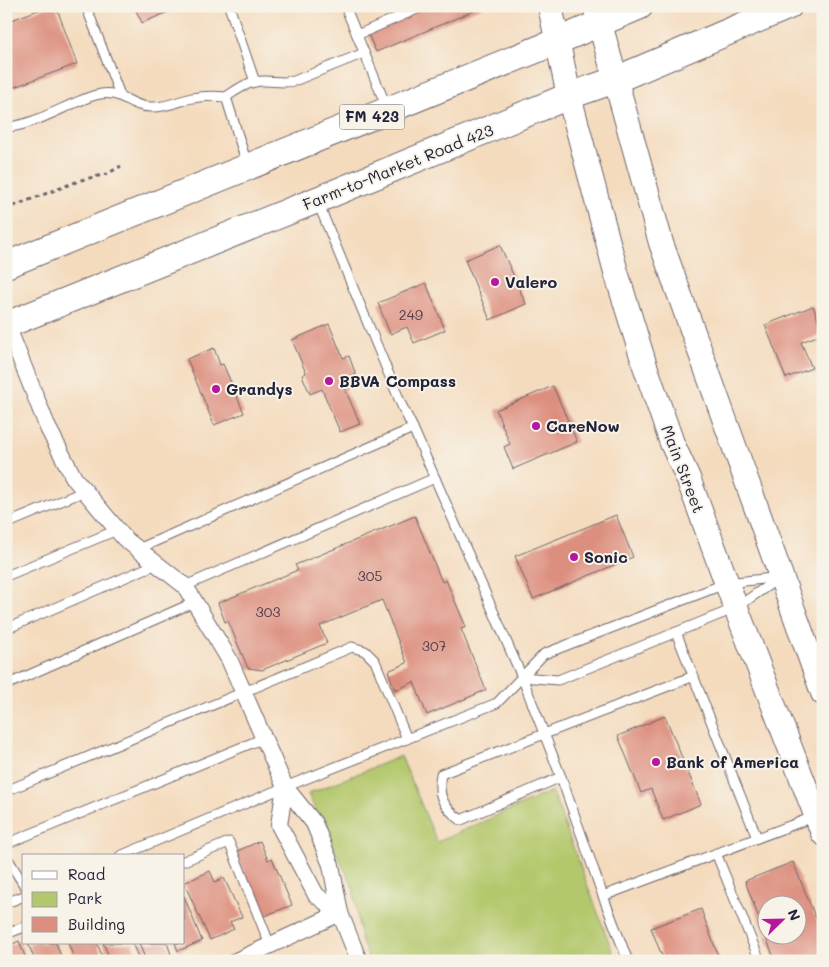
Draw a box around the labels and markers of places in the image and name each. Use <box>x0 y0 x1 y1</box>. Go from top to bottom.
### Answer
place label: Valero <box>505 271 558 292</box>
marker: Valero <box>489 276 501 288</box>
place label: BBVA Compass <box>339 370 456 391</box>
marker: BBVA Compass <box>323 375 335 387</box>
place label: Grandys <box>226 378 293 399</box>
marker: Grandys <box>210 383 222 395</box>
place label: CareNow <box>546 415 620 436</box>
marker: CareNow <box>530 420 542 432</box>
place label: Sonic <box>584 546 628 567</box>
marker: Sonic <box>568 551 580 563</box>
place label: Bank of America <box>666 751 799 772</box>
marker: Bank of America <box>650 756 662 768</box>

